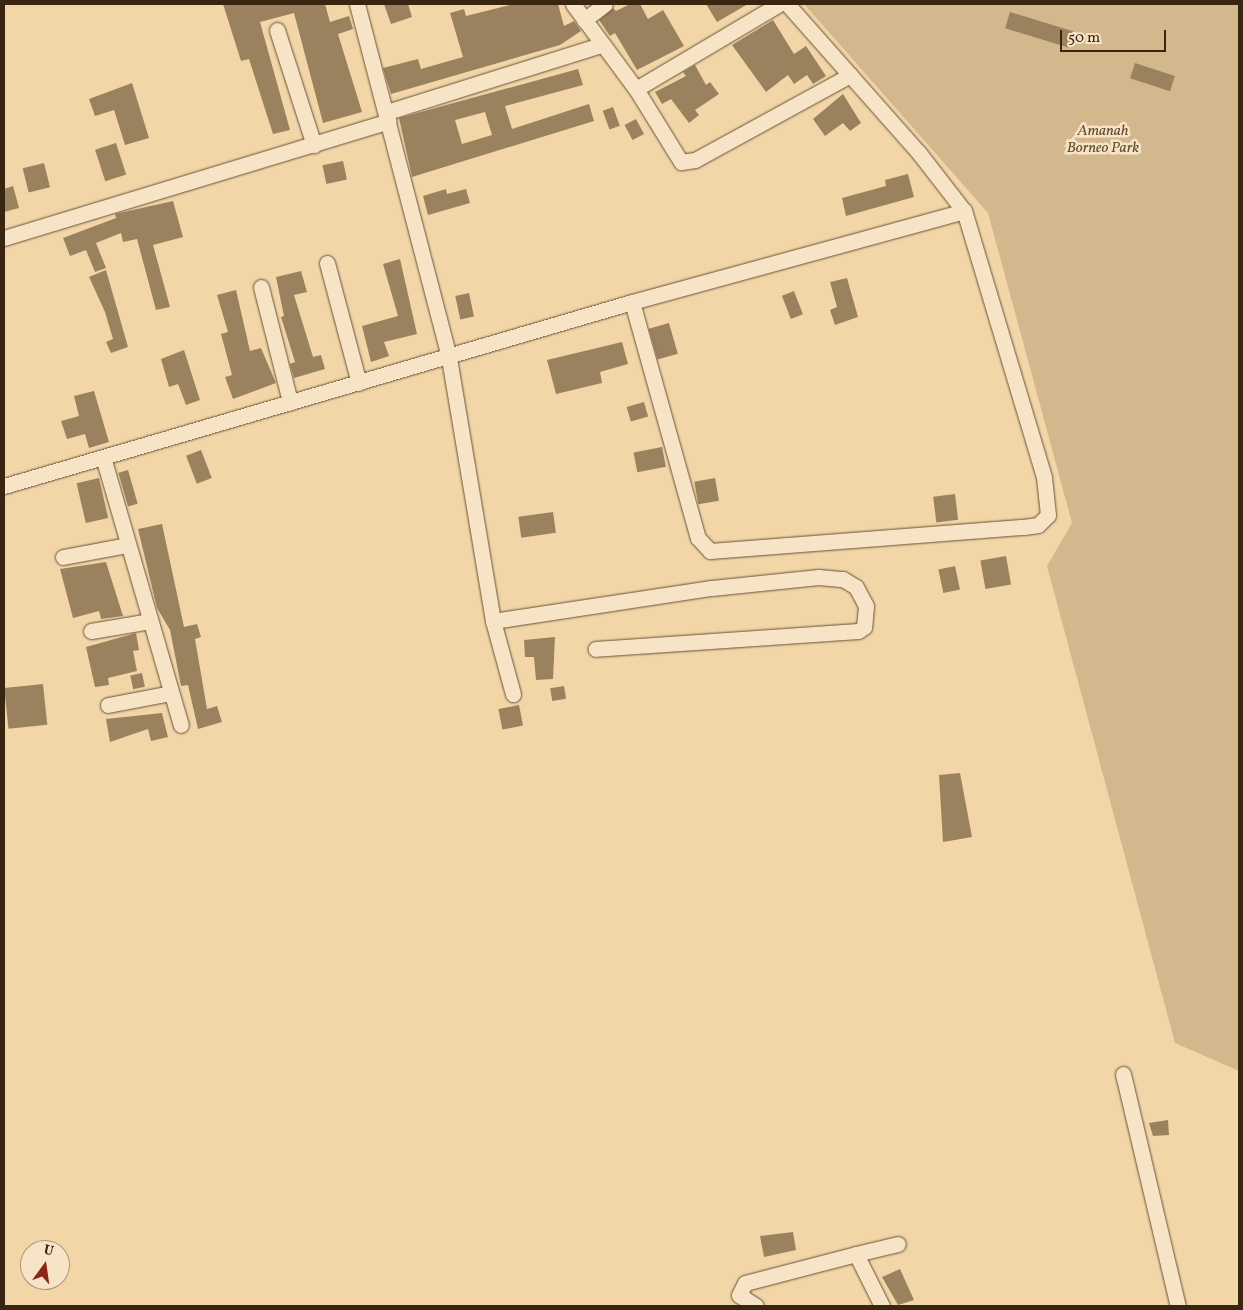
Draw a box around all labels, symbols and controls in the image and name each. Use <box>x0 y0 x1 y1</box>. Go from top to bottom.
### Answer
scale bar <box>1063 20 1169 52</box>
text: 50 m <box>1068 28 1100 49</box>
park label: Amanah Borneo Park <box>1067 122 1139 157</box>
north arrow <box>20 1240 70 1290</box>
text: U <box>42 1241 55 1261</box>

